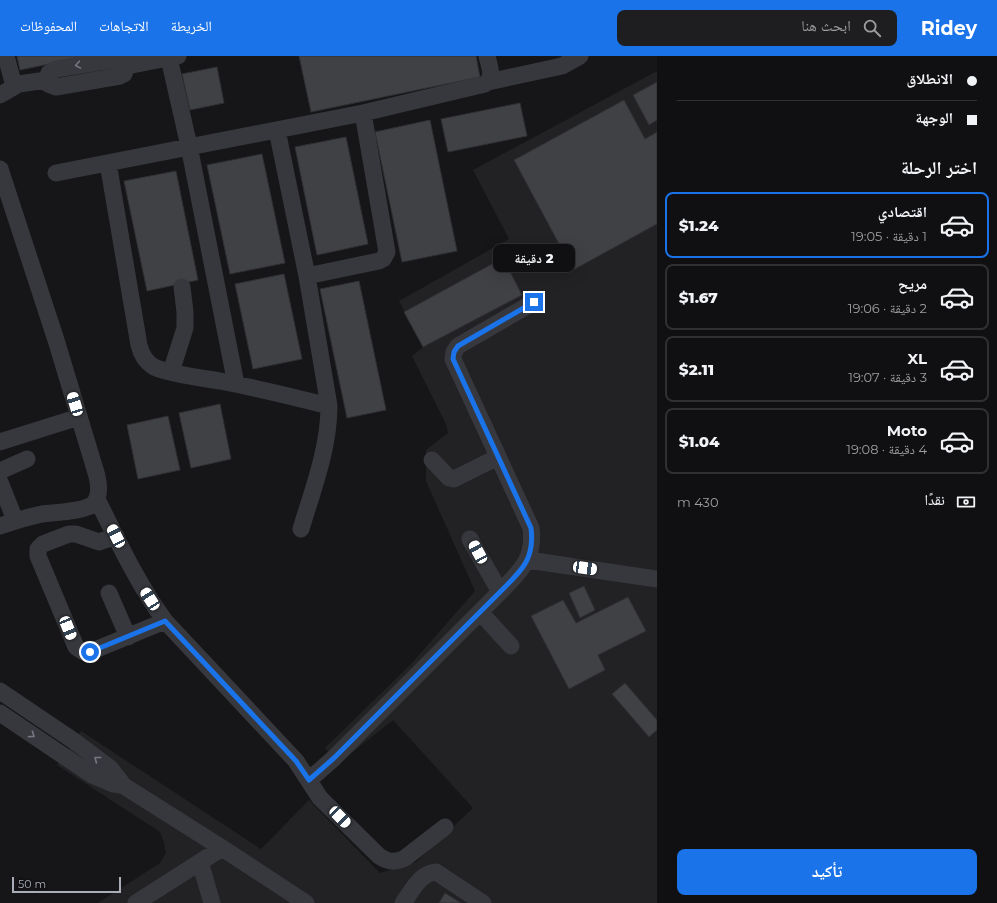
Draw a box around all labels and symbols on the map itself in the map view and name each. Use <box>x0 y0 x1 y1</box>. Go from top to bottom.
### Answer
one-way arrow <box>75 61 81 69</box>
callout: 2 دقيقة <box>493 244 575 272</box>
route end <box>525 293 543 311</box>
car <box>66 391 84 417</box>
car <box>105 523 127 549</box>
car <box>467 539 489 565</box>
car <box>572 560 598 576</box>
car <box>138 586 162 612</box>
car <box>58 615 78 641</box>
route start <box>81 643 99 661</box>
one-way arrow <box>28 730 35 738</box>
one-way arrow <box>95 756 102 763</box>
car <box>327 804 353 830</box>
scale bar <box>12 875 121 894</box>

